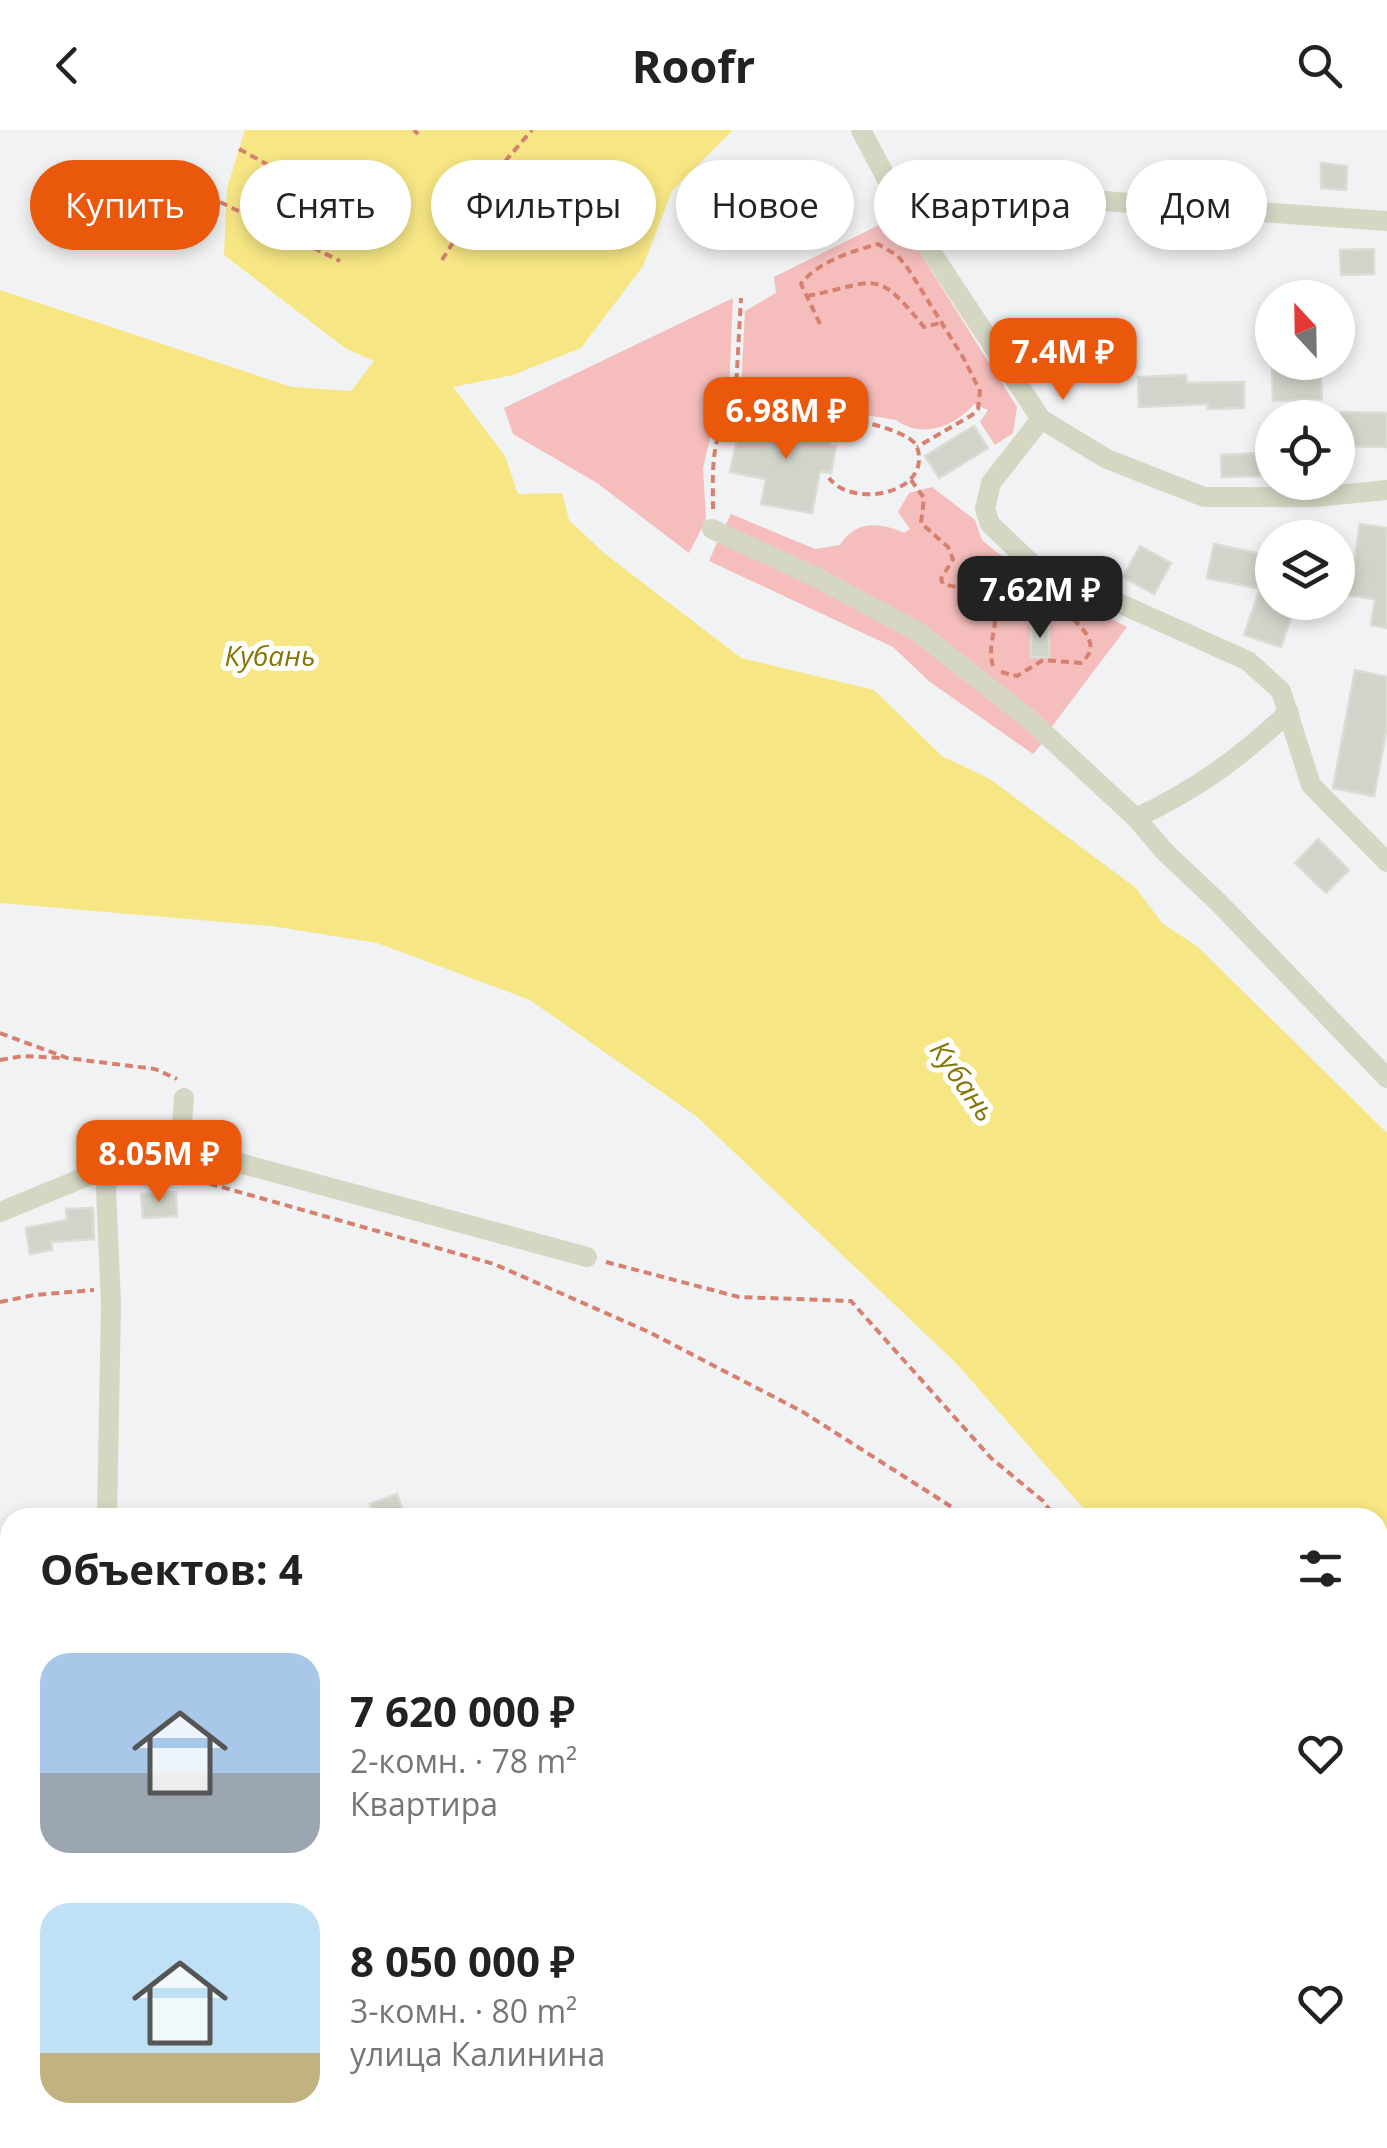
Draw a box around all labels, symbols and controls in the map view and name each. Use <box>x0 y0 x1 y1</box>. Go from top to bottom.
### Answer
text: Roofr <box>632 35 755 96</box>
icon: back <box>40 38 95 93</box>
icon: search <box>1292 38 1347 93</box>
chip: Купить <box>30 160 220 250</box>
chip: Снять <box>240 160 411 250</box>
chip: Фильтры <box>431 160 656 250</box>
chip: Новое <box>676 160 854 250</box>
chip: Квартира <box>874 160 1106 250</box>
chip: Дом <box>1126 160 1267 250</box>
north arrow <box>1255 280 1355 380</box>
map controls <box>1255 280 1355 620</box>
pin: 7.4M ₽ <box>982 318 1144 403</box>
text: 7.4M ₽ <box>1012 329 1114 372</box>
pin: 6.98M ₽ <box>694 377 878 462</box>
text: 6.98M ₽ <box>725 388 847 431</box>
button: locate <box>1255 400 1355 500</box>
button: layers <box>1255 520 1355 620</box>
pin: 7.62M ₽ <box>948 556 1132 641</box>
text: 7.62M ₽ <box>979 567 1101 610</box>
water label: Кубань <box>225 636 315 674</box>
water label: Кубань <box>922 1032 1005 1129</box>
pin: 8.05M ₽ <box>67 1120 251 1205</box>
text: 8.05M ₽ <box>98 1131 220 1174</box>
text: Объектов: 4 <box>40 1540 303 1597</box>
icon: filters <box>1293 1541 1348 1596</box>
text: 7 620 000 ₽ <box>350 1682 575 1739</box>
icon: home <box>120 1693 240 1813</box>
icon: heart <box>1293 1726 1348 1781</box>
text: 2-комн. · 78 m² <box>350 1739 577 1782</box>
text: Квартира <box>350 1782 498 1825</box>
text: 8 050 000 ₽ <box>350 1932 575 1989</box>
icon: home <box>120 1943 240 2063</box>
icon: heart <box>1293 1976 1348 2031</box>
text: 3-комн. · 80 m² <box>350 1989 577 2032</box>
text: улица Калинина <box>350 2032 605 2075</box>

